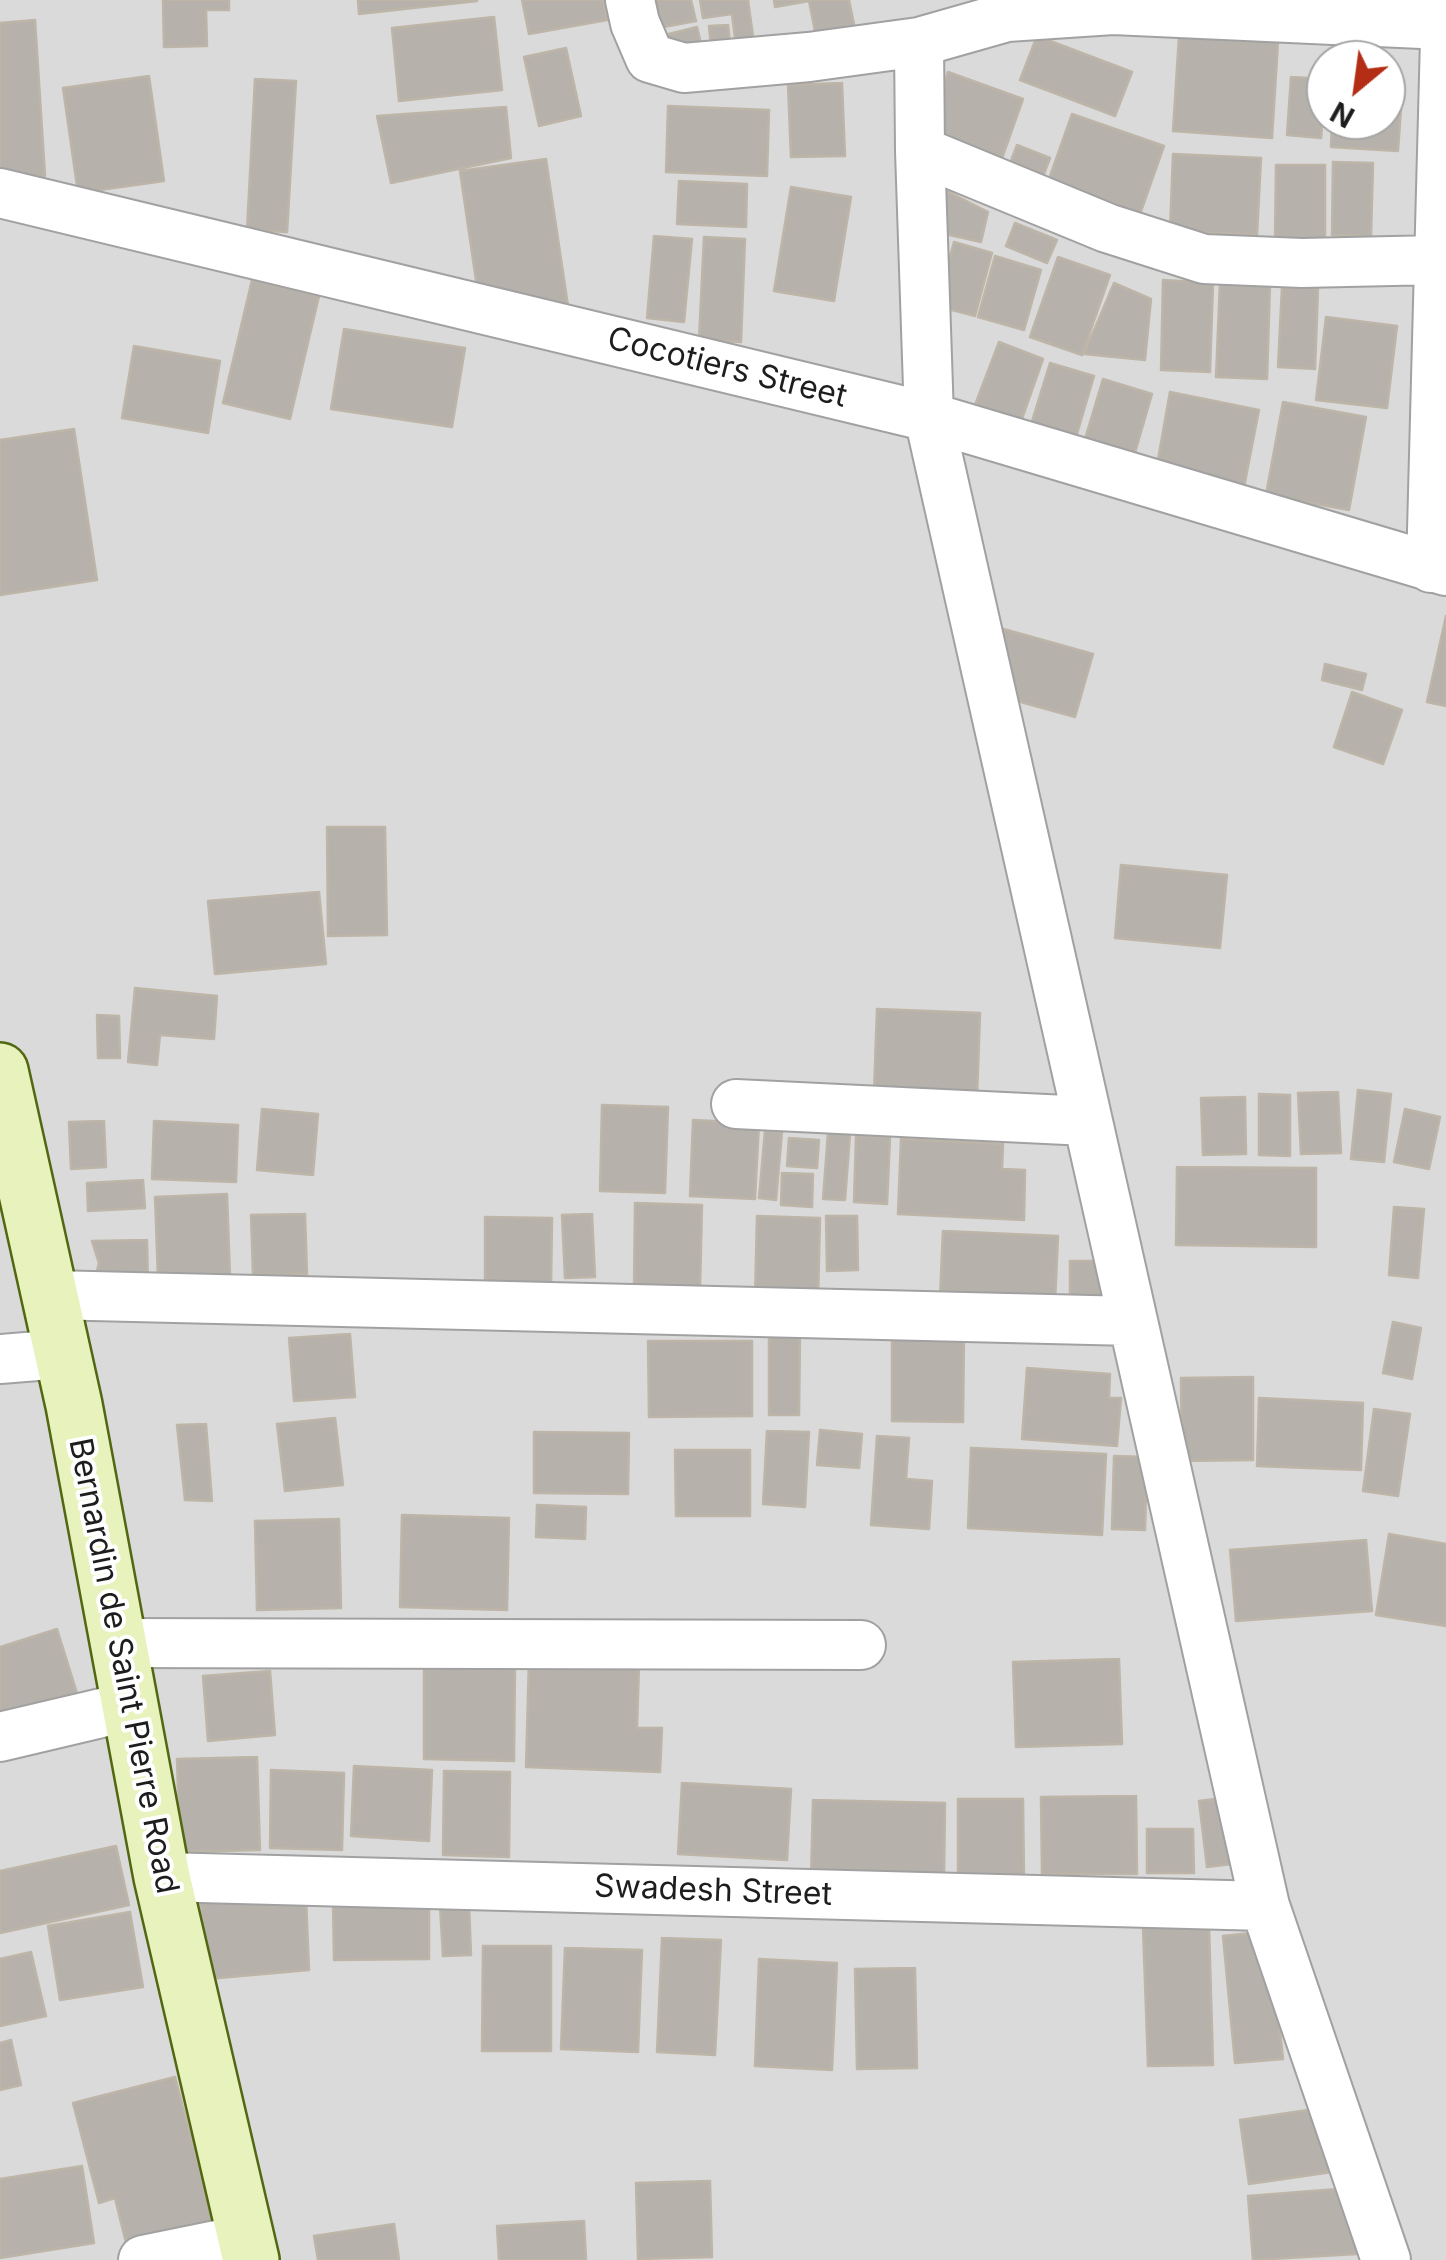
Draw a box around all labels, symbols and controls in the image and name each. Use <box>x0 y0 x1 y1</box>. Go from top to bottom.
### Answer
north arrow <box>1306 40 1406 140</box>
text: N <box>1325 94 1360 135</box>
street label: Cocotiers Street <box>603 320 851 416</box>
street label: Bernardin de Saint Pierre Road <box>60 1435 186 1897</box>
street label: Swadesh Street <box>593 1868 833 1914</box>

